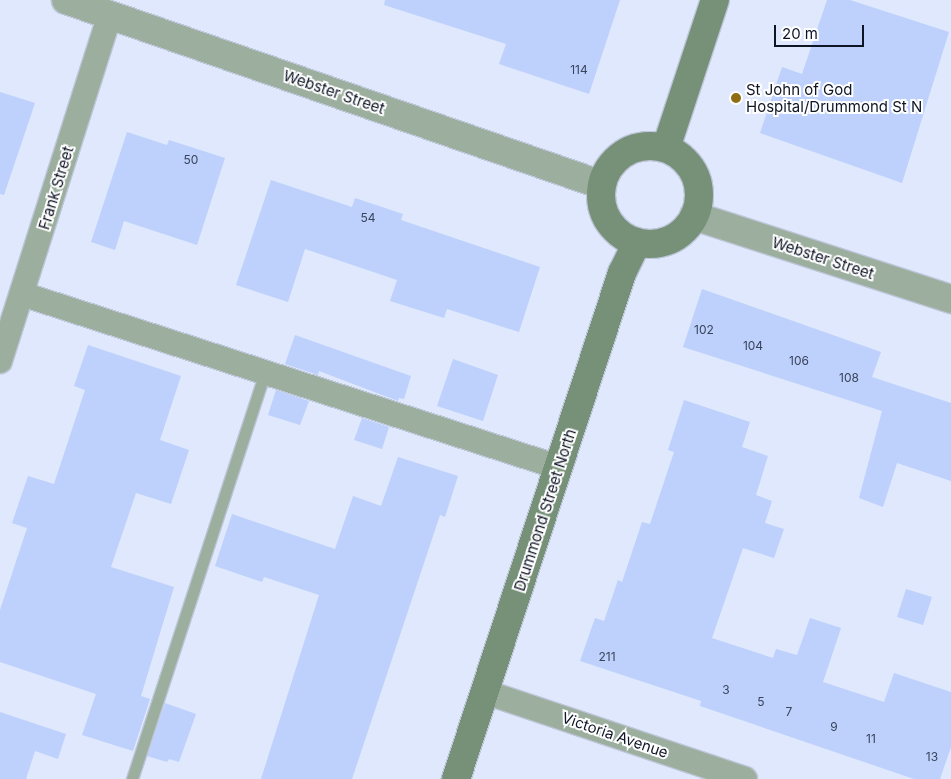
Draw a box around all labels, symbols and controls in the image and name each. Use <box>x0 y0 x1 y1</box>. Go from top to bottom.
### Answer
scale bar <box>776 15 866 47</box>
text: 20 m <box>782 24 818 43</box>
house number: 114 <box>570 63 588 77</box>
street label: Webster Street <box>281 66 387 118</box>
place label: St John of God Hospital/Drummond St N <box>746 80 922 115</box>
marker: St John of God Hospital/Drummond St N <box>730 92 742 104</box>
street label: Frank Street <box>35 144 77 232</box>
house number: 50 <box>184 153 198 167</box>
house number: 54 <box>360 211 376 225</box>
street label: Webster Street <box>770 233 876 283</box>
house number: 102 <box>694 323 714 337</box>
house number: 104 <box>743 339 763 353</box>
house number: 106 <box>789 354 809 368</box>
house number: 108 <box>839 371 859 385</box>
street label: Drummond Street North <box>510 427 580 593</box>
house number: 211 <box>598 650 616 664</box>
house number: 3 <box>722 683 730 697</box>
house number: 5 <box>757 695 765 709</box>
house number: 7 <box>786 705 792 719</box>
street label: Victoria Avenue <box>560 708 670 762</box>
house number: 9 <box>830 720 838 734</box>
house number: 11 <box>866 732 876 746</box>
house number: 13 <box>926 750 938 764</box>

